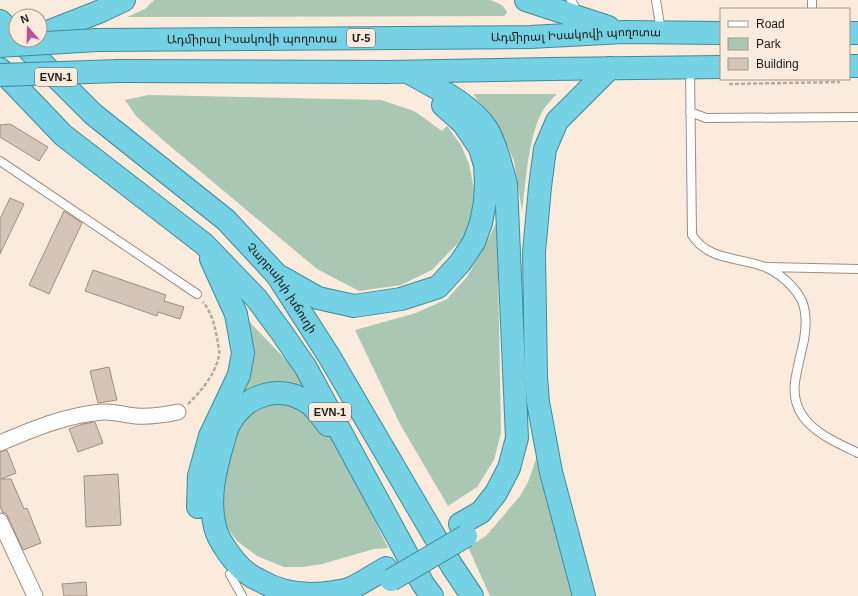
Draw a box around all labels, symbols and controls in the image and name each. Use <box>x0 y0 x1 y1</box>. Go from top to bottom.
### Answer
north arrow <box>8 8 48 48</box>
legend <box>720 8 850 80</box>
text: N <box>19 12 30 26</box>
text: Road <box>756 17 785 31</box>
street label: Ադմիրալ Իսակովի պողոտա <box>491 25 661 44</box>
road number: Մ-5 <box>347 29 375 47</box>
street label: Ադմիրալ Իսակովի պողոտա <box>167 31 337 47</box>
text: Park <box>756 37 782 51</box>
text: Building <box>756 57 799 71</box>
road number: EVN-1 <box>35 68 77 86</box>
street label: Չարբախի խճուղի <box>244 240 320 336</box>
road number: EVN-1 <box>309 403 351 421</box>

